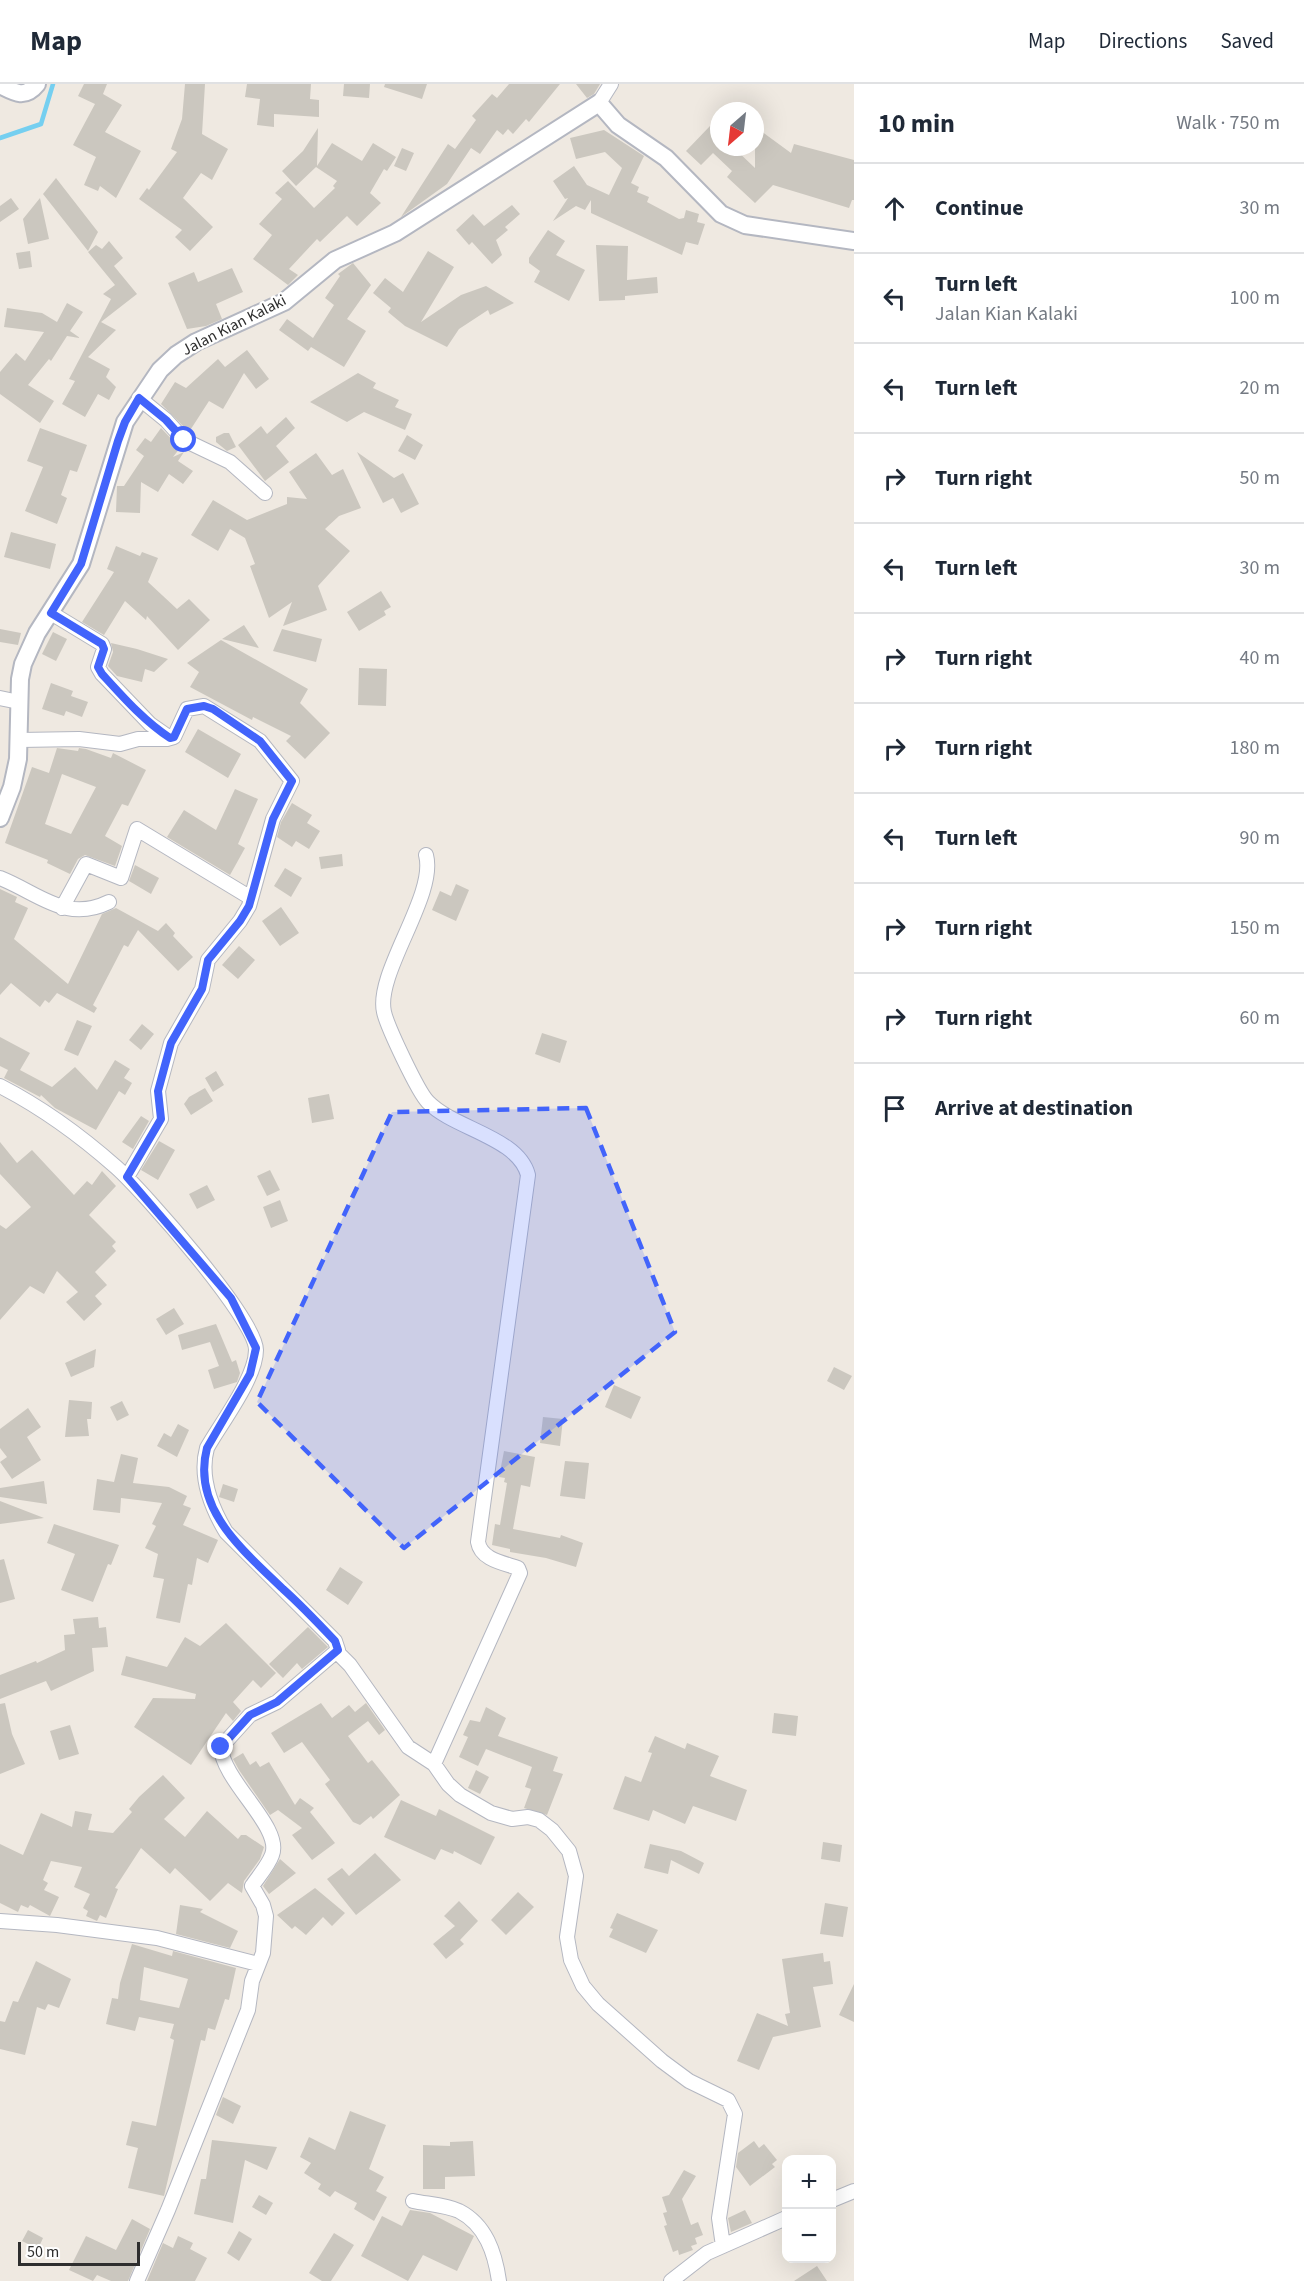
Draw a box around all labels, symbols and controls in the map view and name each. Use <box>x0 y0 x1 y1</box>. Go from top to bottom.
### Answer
text: Map <box>30 21 82 61</box>
text: Map <box>1028 26 1066 56</box>
text: Directions <box>1099 26 1187 56</box>
text: Saved <box>1220 26 1274 56</box>
north arrow <box>710 102 764 156</box>
text: 10 min <box>878 105 955 142</box>
text: Walk · 750 m <box>1176 109 1280 137</box>
icon: ahead <box>878 192 911 225</box>
text: Continue <box>935 192 1024 224</box>
text: 30 m <box>1240 194 1280 222</box>
text: Turn left <box>935 268 1017 300</box>
icon: left <box>878 282 911 315</box>
text: 100 m <box>1230 284 1280 312</box>
street label: Jalan Kian Kalaki <box>178 289 290 361</box>
text: Jalan Kian Kalaki <box>935 300 1078 328</box>
icon: left <box>878 372 911 405</box>
text: Turn left <box>935 372 1017 404</box>
text: 20 m <box>1240 374 1280 402</box>
route start <box>170 426 196 452</box>
icon: right <box>878 462 911 495</box>
text: Turn right <box>935 462 1032 494</box>
text: 50 m <box>1240 464 1280 492</box>
icon: left <box>878 552 911 585</box>
text: Turn left <box>935 552 1017 584</box>
text: 30 m <box>1240 554 1280 582</box>
icon: right <box>878 642 911 675</box>
text: Turn right <box>935 642 1032 674</box>
text: 40 m <box>1240 644 1280 672</box>
icon: right <box>878 732 911 765</box>
text: Turn right <box>935 732 1032 764</box>
text: 180 m <box>1230 734 1280 762</box>
icon: left <box>878 822 911 855</box>
text: Turn left <box>935 822 1017 854</box>
text: 90 m <box>1240 824 1280 852</box>
icon: right <box>878 912 911 945</box>
text: Turn right <box>935 912 1032 944</box>
text: 150 m <box>1230 914 1280 942</box>
icon: right <box>878 1002 911 1035</box>
text: Turn right <box>935 1002 1032 1034</box>
text: 60 m <box>1240 1004 1280 1032</box>
icon: arrive <box>878 1092 911 1125</box>
text: Arrive at destination <box>935 1092 1133 1124</box>
route end <box>207 1733 233 1759</box>
map controls <box>782 2155 836 2263</box>
button: + <box>782 2155 836 2209</box>
button: − <box>782 2209 836 2263</box>
scale bar <box>18 2239 140 2266</box>
text: 50 m <box>27 2241 59 2263</box>

